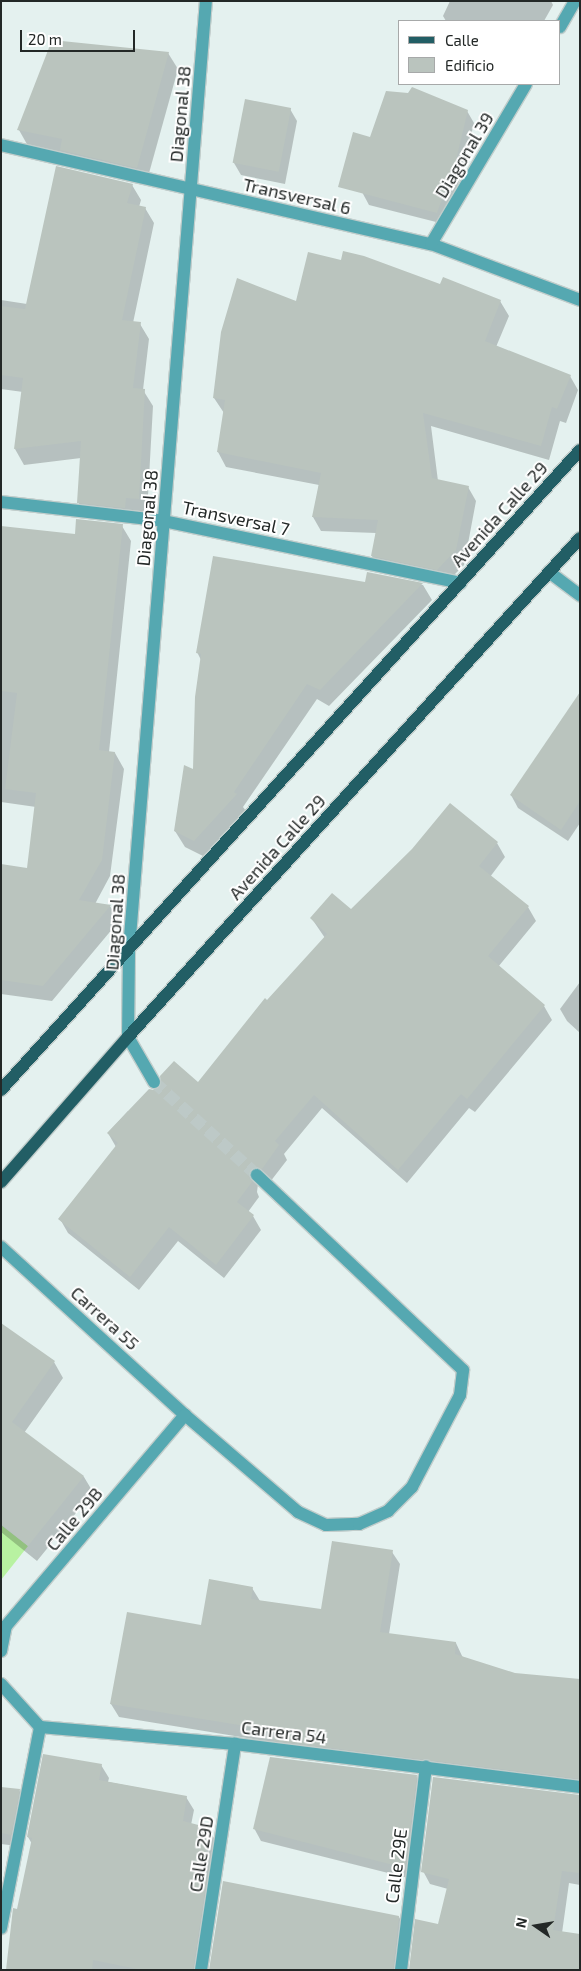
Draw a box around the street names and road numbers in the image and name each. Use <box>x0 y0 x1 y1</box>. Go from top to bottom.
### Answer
street label: Diagonal 38 <box>165 65 195 163</box>
street label: Diagonal 39 <box>430 108 498 202</box>
street label: Transversal 6 <box>241 173 353 219</box>
street label: Avenida Calle 29 <box>446 457 552 571</box>
street label: Diagonal 38 <box>132 469 162 567</box>
street label: Transversal 7 <box>180 496 292 540</box>
street label: Avenida Calle 29 <box>224 790 330 904</box>
street label: Diagonal 38 <box>101 873 129 971</box>
street label: Carrera 55 <box>66 1282 144 1354</box>
street label: Calle 29B <box>41 1483 107 1555</box>
street label: Carrera 54 <box>240 1716 328 1748</box>
street label: Calle 29D <box>184 1814 218 1894</box>
street label: Calle 29E <box>381 1827 411 1905</box>

